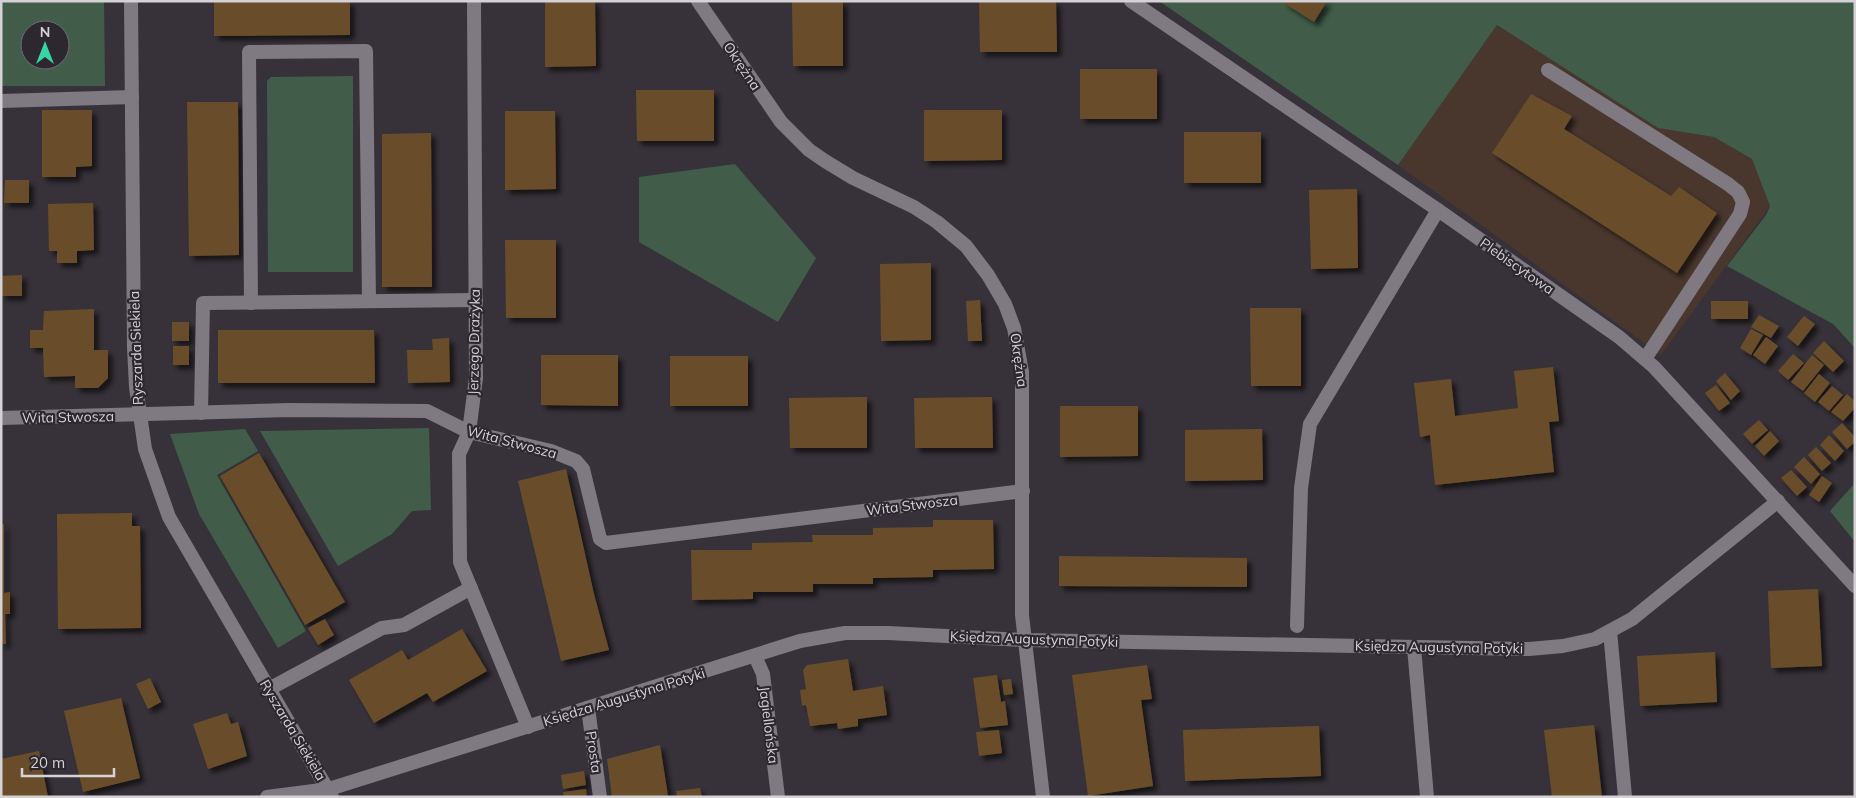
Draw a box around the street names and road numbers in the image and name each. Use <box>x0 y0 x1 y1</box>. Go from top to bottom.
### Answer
street label: Okrężna <box>719 38 765 94</box>
street label: Plebiscytowa <box>1476 234 1558 298</box>
street label: Jerzego Drażyka <box>464 289 484 395</box>
street label: Ryszarda Siekiela <box>125 290 147 406</box>
street label: Okrężna <box>1006 332 1032 388</box>
street label: Wita Stwosza <box>22 407 114 427</box>
street label: Wita Stwosza <box>465 421 559 463</box>
street label: Wita Stwosza <box>865 490 959 520</box>
street label: Księdza Augustyna Potyki <box>950 627 1118 651</box>
street label: Księdza Augustyna Potyki <box>1355 637 1523 657</box>
street label: Księdza Augustyna Potyki <box>541 664 707 730</box>
street label: Ryszarda Siekiela <box>256 676 330 784</box>
street label: Jagiellońska <box>755 685 783 765</box>
street label: Prosta <box>582 730 606 774</box>

